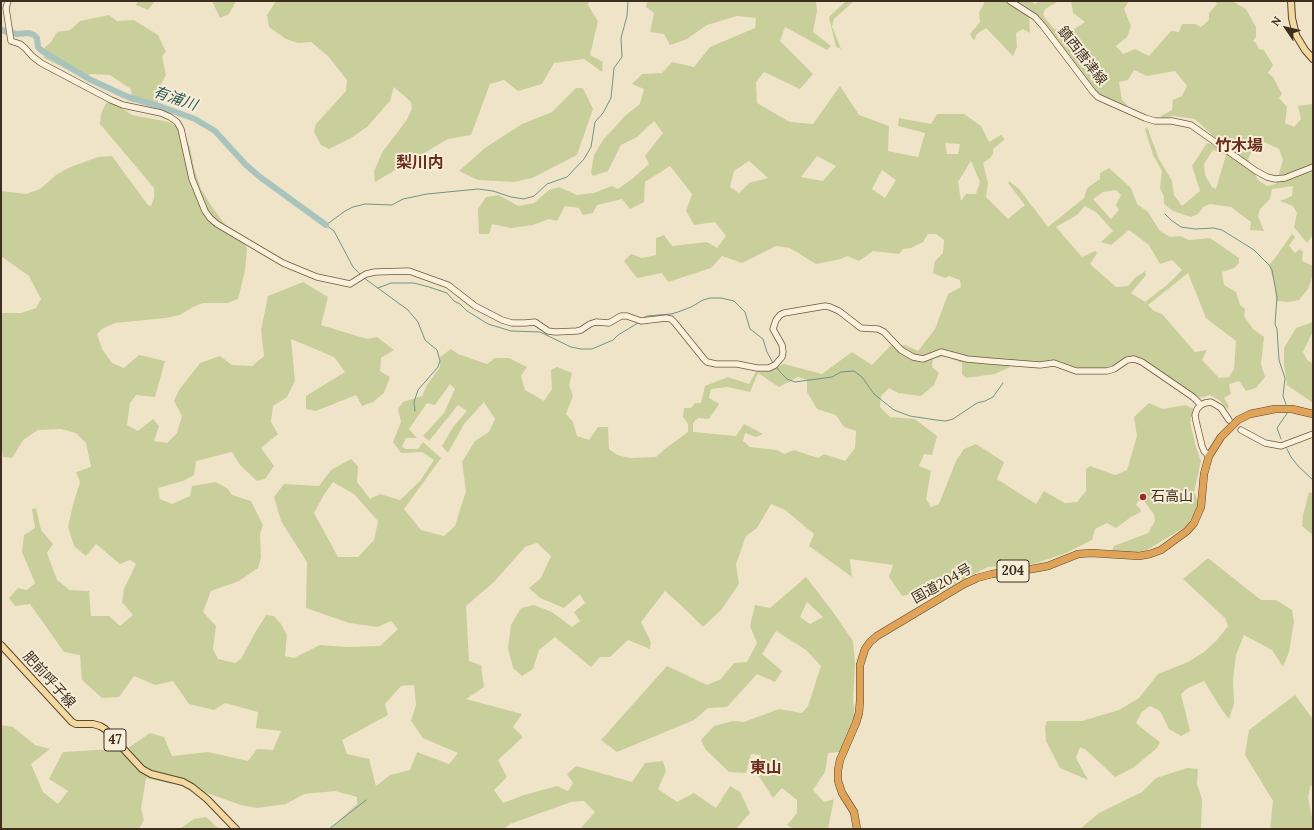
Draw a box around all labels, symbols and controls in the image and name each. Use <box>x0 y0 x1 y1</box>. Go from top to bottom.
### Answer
north arrow <box>1266 8 1306 48</box>
text: N <box>1268 14 1284 29</box>
street label: 鎮西唐津線 <box>1054 23 1110 89</box>
water label: 有浦川 <box>151 83 199 115</box>
district label: 竹木場 <box>1215 136 1263 156</box>
district label: 梨川内 <box>396 153 444 173</box>
place label: 石高山 <box>1151 489 1193 505</box>
marker: 石高山 <box>1138 492 1148 502</box>
road number: 204 <box>997 560 1029 582</box>
street label: 国道204号 <box>909 561 975 607</box>
street label: 肥前呼子線 <box>19 648 79 712</box>
road number: 47 <box>104 729 126 751</box>
district label: 東山 <box>750 758 782 778</box>

